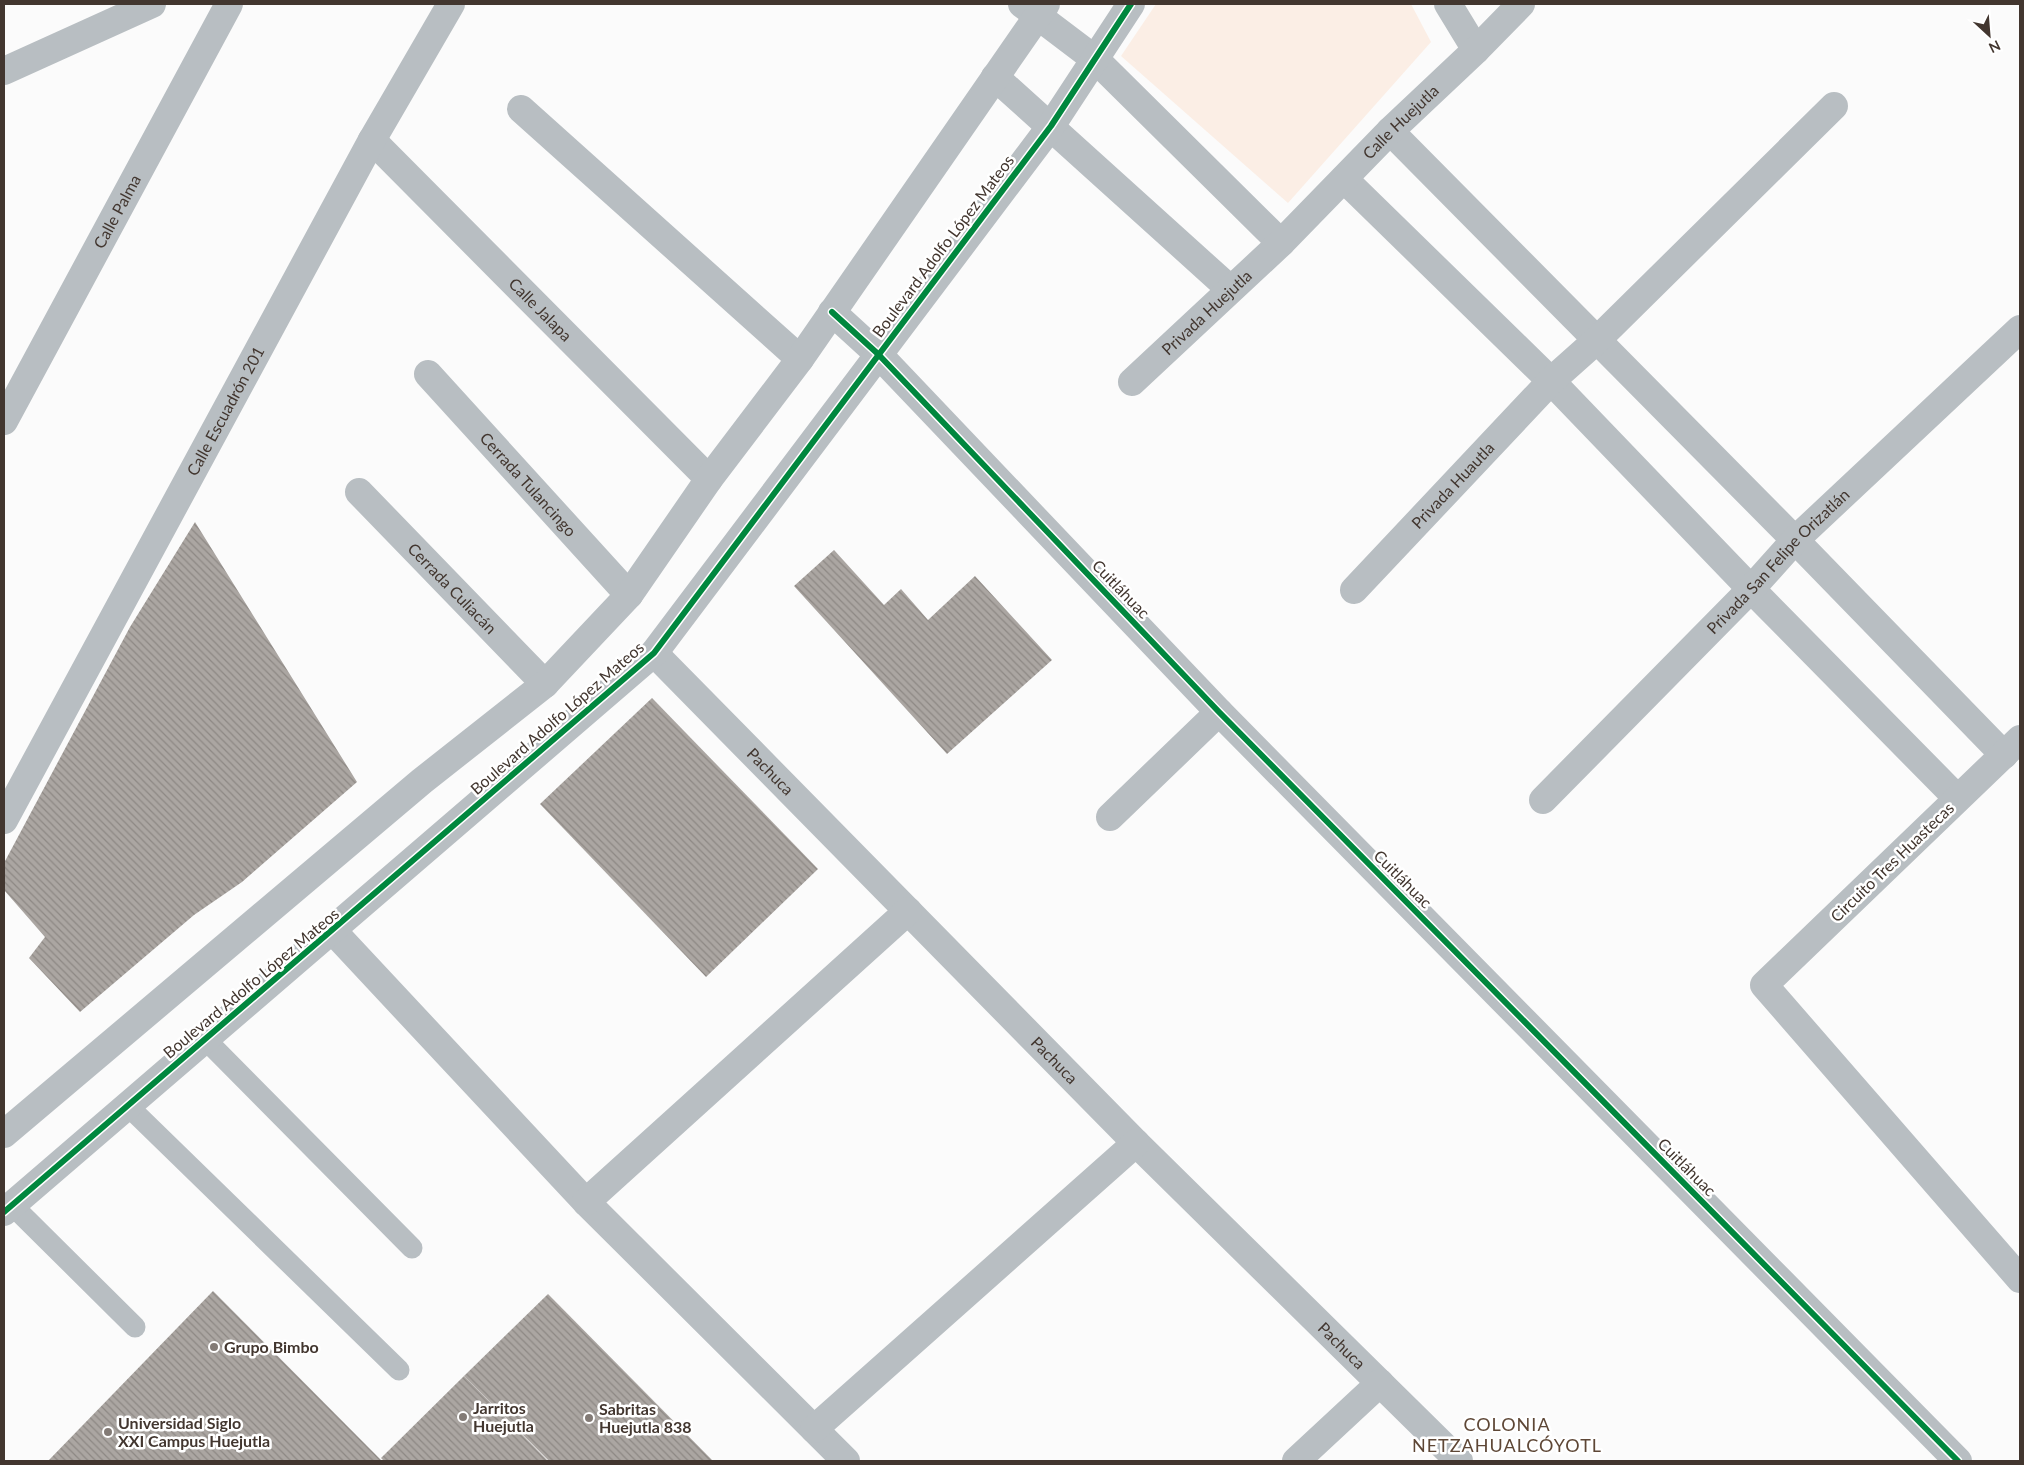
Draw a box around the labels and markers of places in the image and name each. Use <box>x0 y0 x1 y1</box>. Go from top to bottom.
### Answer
place label: Grupo Bimbo <box>224 1337 319 1356</box>
marker: Grupo Bimbo <box>208 1341 220 1353</box>
place label: Jarritos Huejutla <box>473 1398 534 1435</box>
place label: Sabritas Huejutla 838 <box>599 1399 692 1436</box>
marker: Jarritos Huejutla <box>457 1411 469 1423</box>
marker: Sabritas Huejutla 838 <box>583 1412 595 1424</box>
place label: Universidad Siglo XXI Campus Huejutla <box>118 1413 270 1450</box>
marker: Universidad Siglo XXI Campus Huejutla <box>102 1426 114 1438</box>

